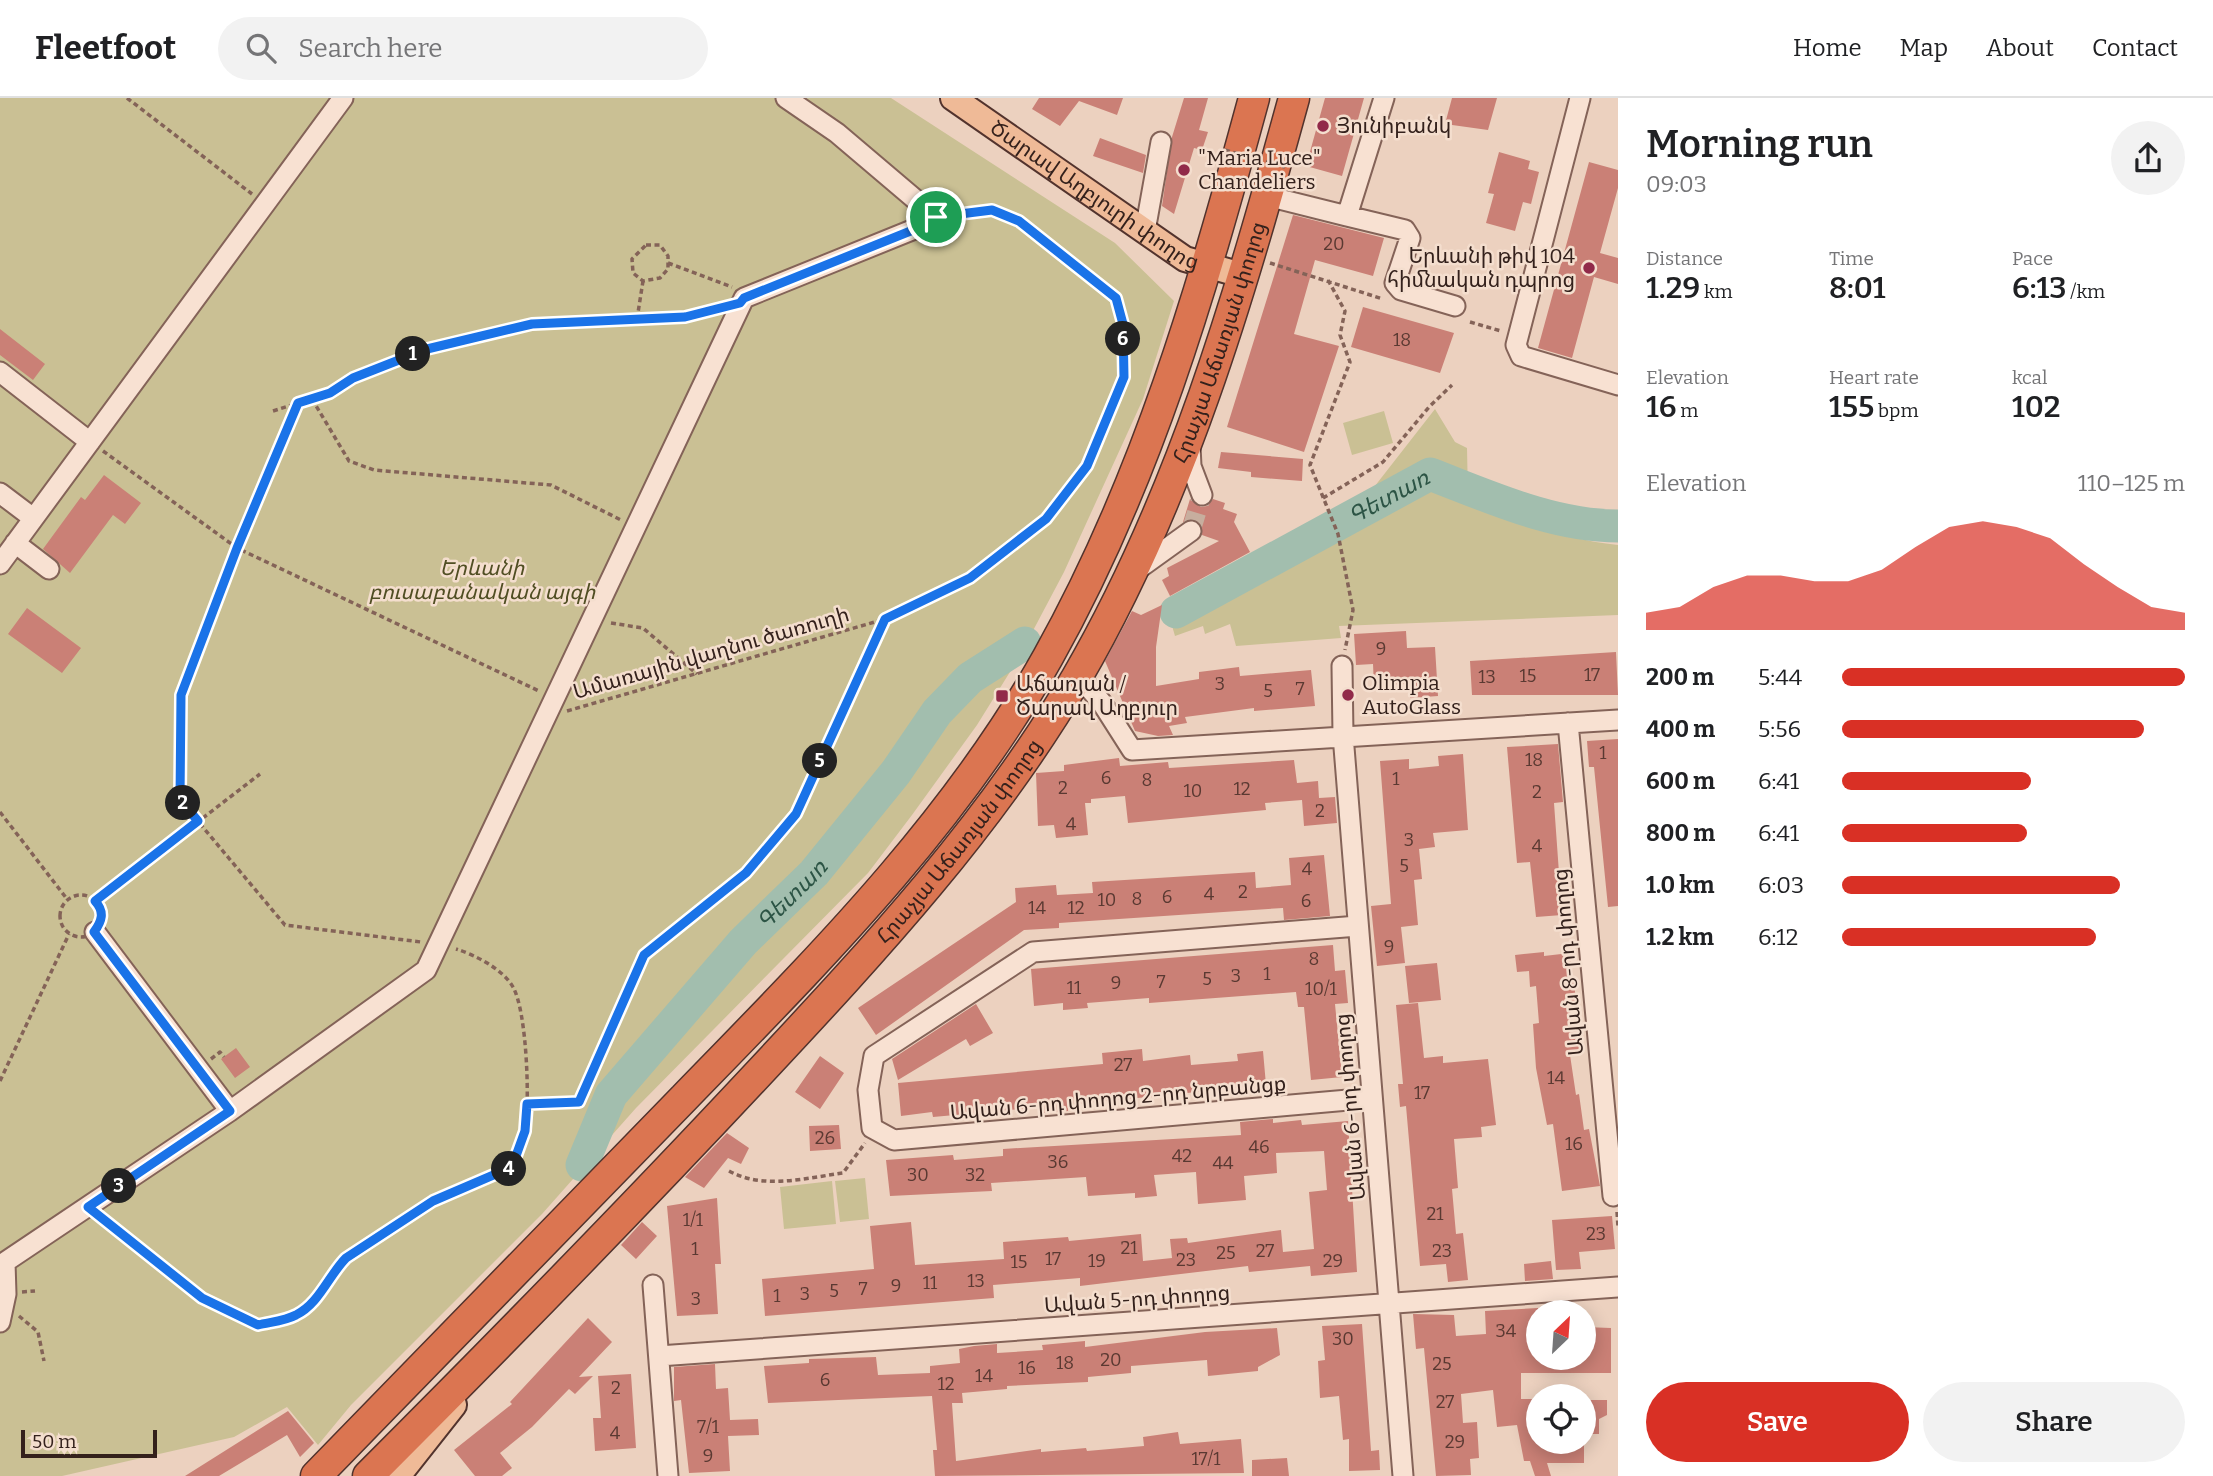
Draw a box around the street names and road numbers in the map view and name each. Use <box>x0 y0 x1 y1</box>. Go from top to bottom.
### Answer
street label: Ծարավ Աղբյուրի փողոց <box>985 115 1202 275</box>
street label: Հրաչյա Աճառյան փողոց <box>1167 219 1271 467</box>
street label: Ամառային վաղնու ծառուղի <box>570 601 852 705</box>
street label: Հրաչյա Աճառյան փողոց <box>871 734 1047 949</box>
street label: Ավան 8-րդ փողոց <box>1547 867 1589 1057</box>
street label: Ավան 6-րդ փողոց <box>1329 1012 1371 1202</box>
street label: Ավան 6-րդ փողոց 2-րդ նրբանցք <box>949 1070 1287 1126</box>
street label: Ավան 5-րդ փողոց <box>1043 1280 1231 1318</box>

